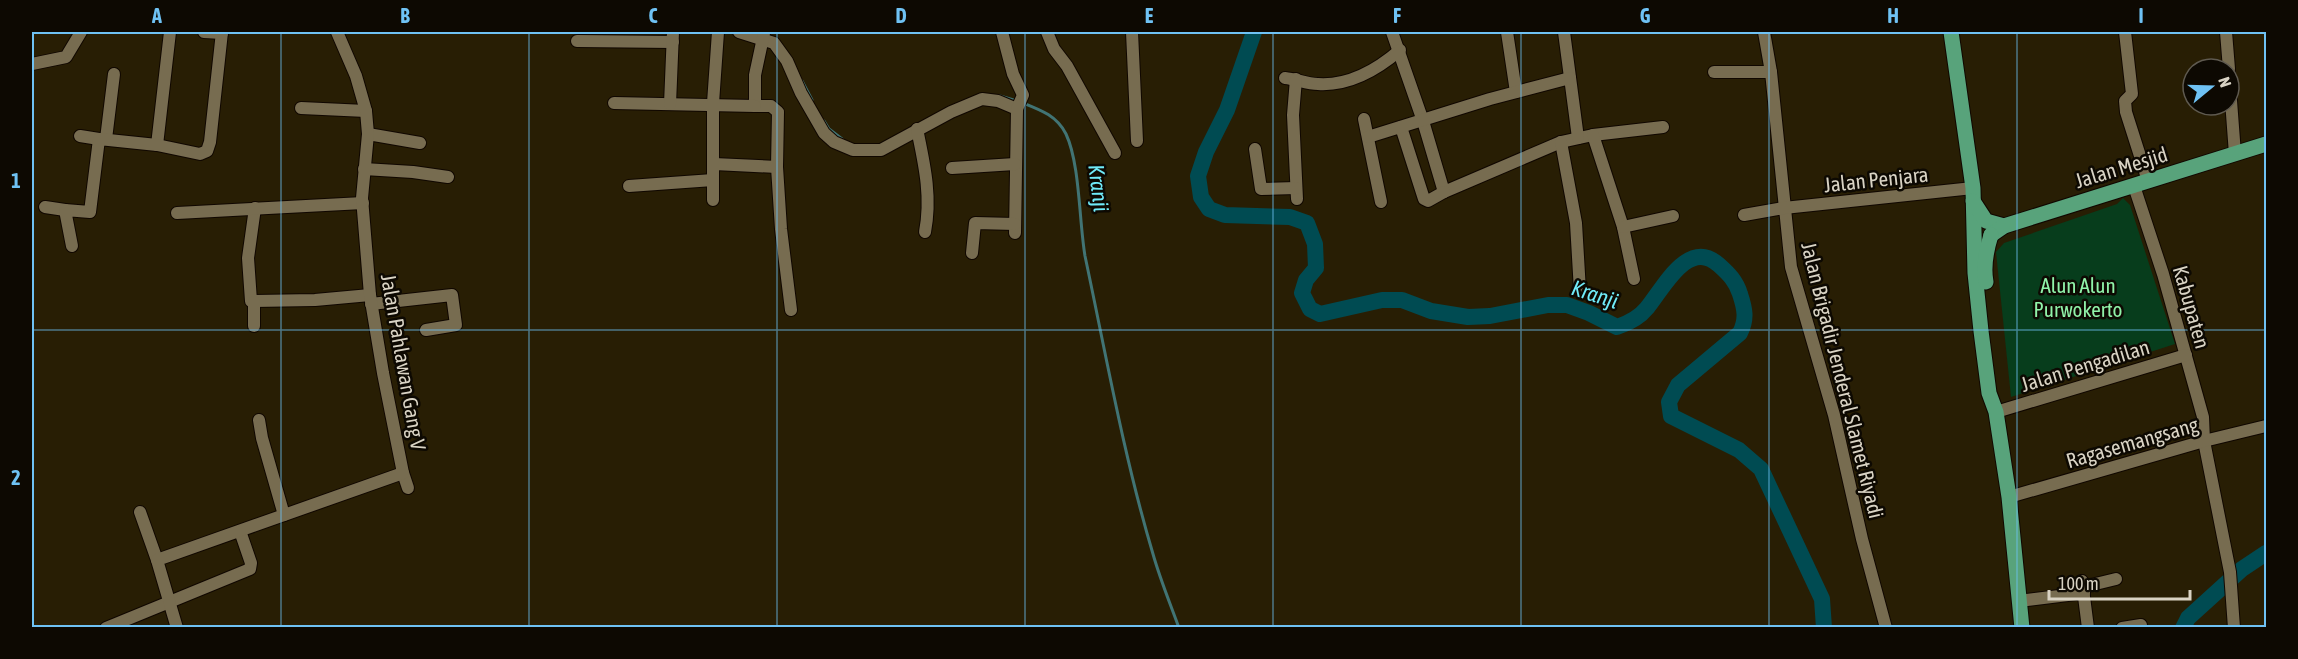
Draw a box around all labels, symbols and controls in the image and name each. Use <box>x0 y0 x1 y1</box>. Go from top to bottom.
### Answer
text: A <box>151 4 162 27</box>
text: B <box>400 4 410 27</box>
text: C <box>649 4 658 27</box>
text: D <box>895 4 907 27</box>
text: E <box>1145 4 1154 27</box>
text: F <box>1393 4 1401 27</box>
text: G <box>1640 4 1651 27</box>
text: H <box>1887 4 1899 27</box>
text: I <box>2138 4 2144 27</box>
north arrow <box>2181 57 2241 117</box>
text: N <box>2215 75 2235 90</box>
street label: Jalan Mesjid <box>2072 142 2170 192</box>
street label: Jalan Penjara <box>1823 162 1929 196</box>
water label: Kranji <box>1083 163 1115 213</box>
text: 1 <box>11 169 21 192</box>
street label: Jalan Brigadir Jenderal Slamet Riyadi <box>1797 239 1889 521</box>
street label: Kabupaten <box>2169 263 2215 351</box>
street label: Jalan Pahlawan Gang V <box>377 272 431 453</box>
park label: Alun Alun Purwokerto <box>2034 273 2122 321</box>
water label: Kranji <box>1568 274 1622 314</box>
street label: Jalan Pengadilan <box>2018 334 2152 396</box>
street label: Ragasemangsang <box>2063 412 2201 472</box>
text: 2 <box>11 466 21 489</box>
scale bar <box>2049 563 2190 601</box>
text: 100 m <box>2058 573 2099 594</box>

